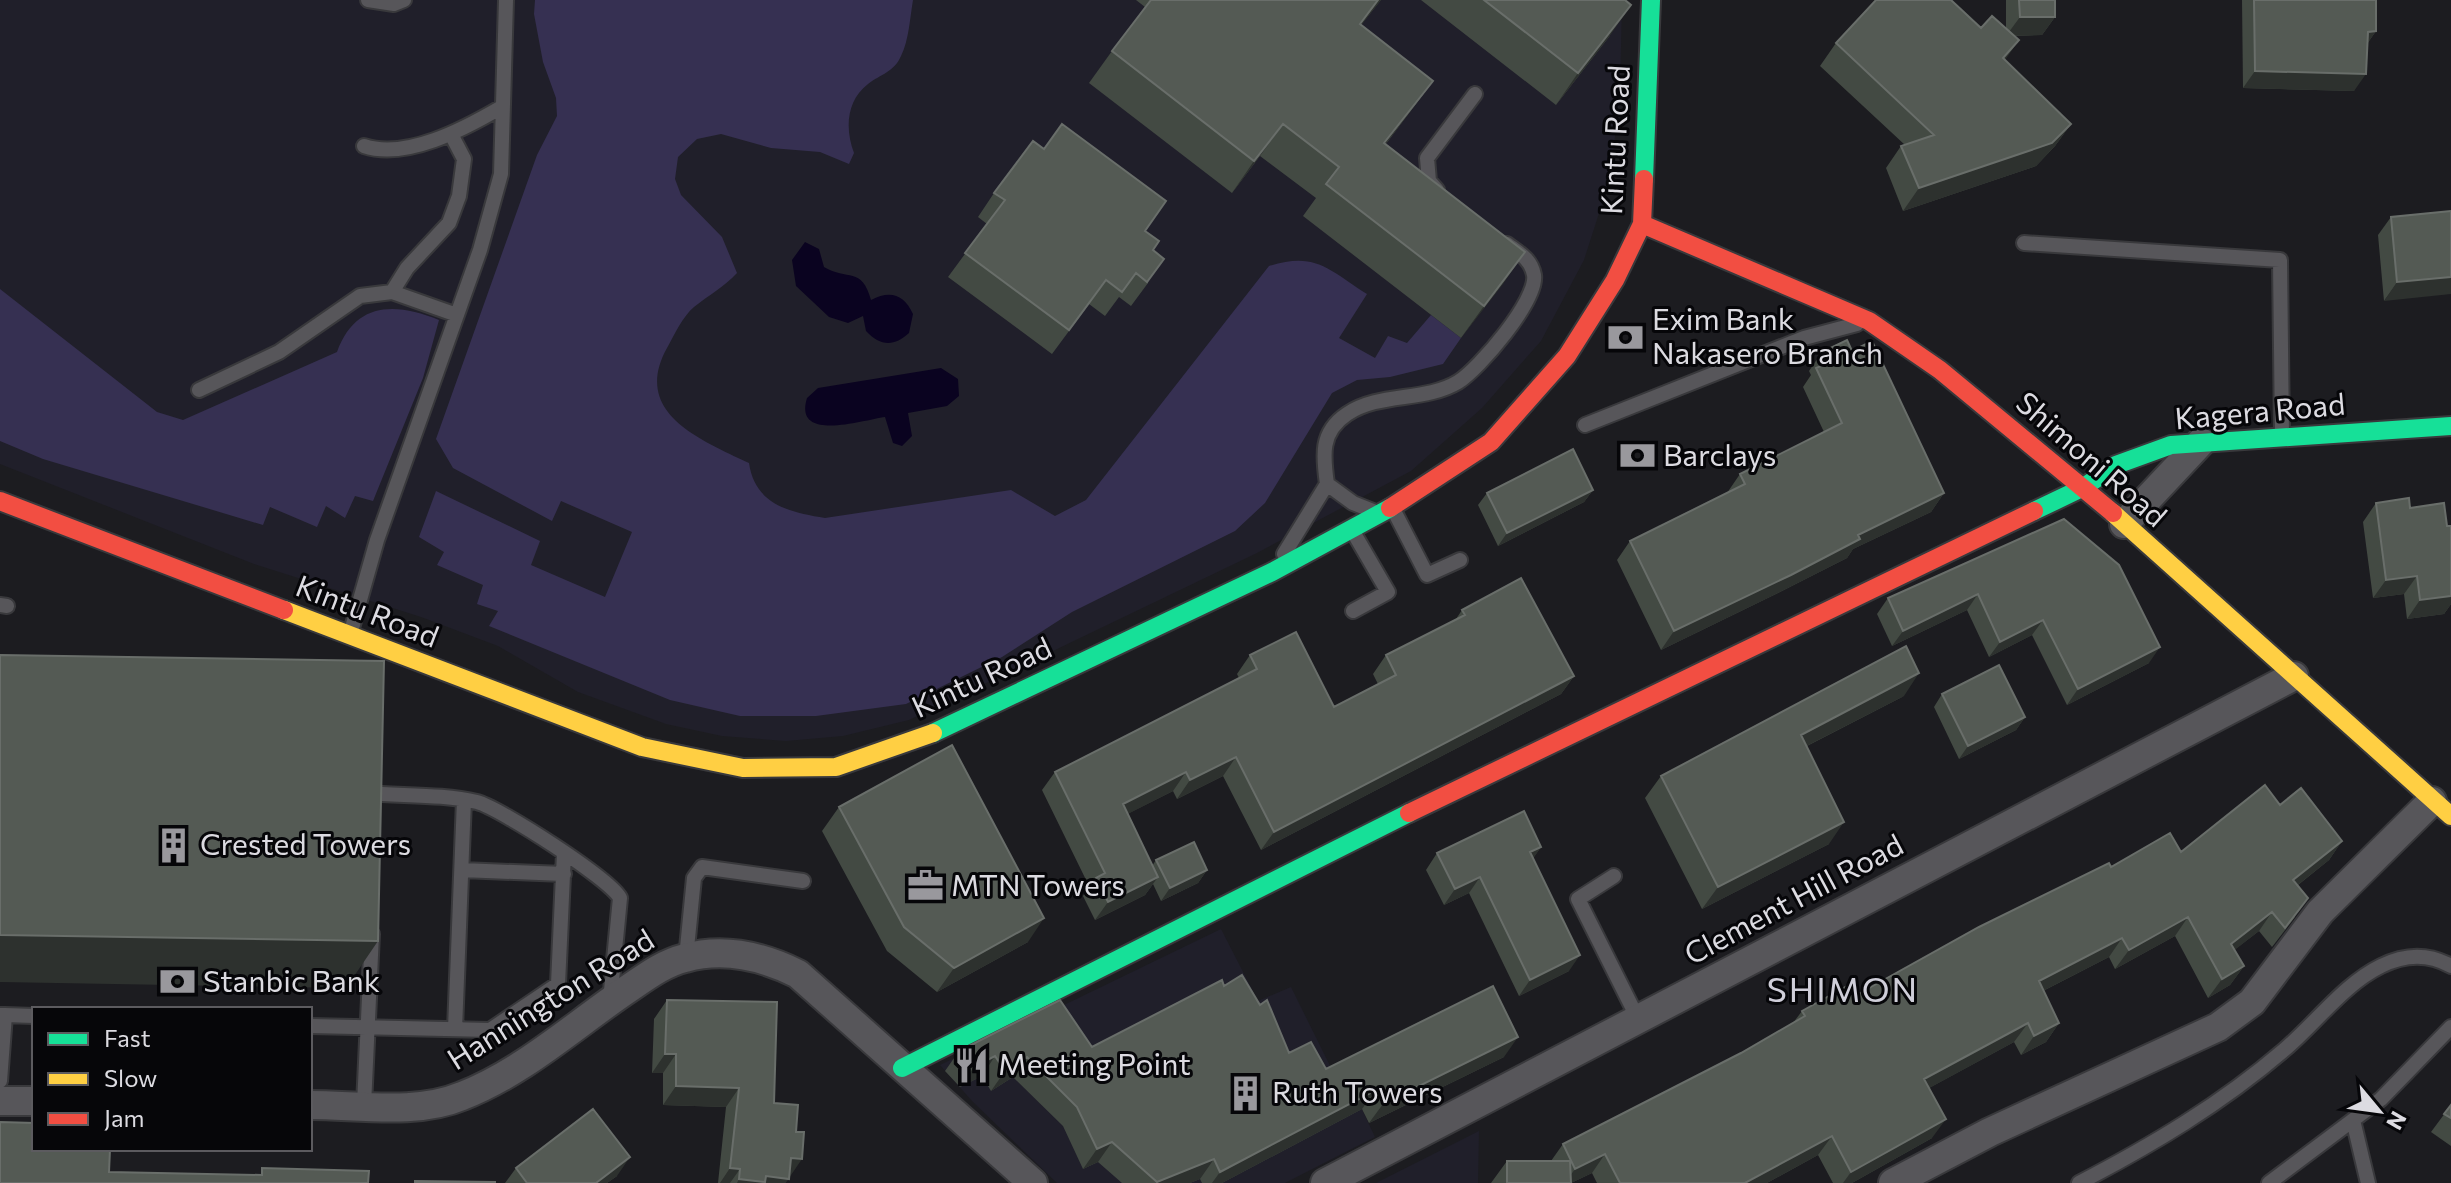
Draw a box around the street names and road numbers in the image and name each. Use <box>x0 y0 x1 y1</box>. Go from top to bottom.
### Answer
street label: Kintu Road <box>1591 64 1636 216</box>
street label: Shimoni Road <box>2010 383 2175 534</box>
street label: Kagera Road <box>2173 384 2346 435</box>
street label: Kintu Road <box>291 566 444 654</box>
street label: Kintu Road <box>905 627 1057 724</box>
street label: Clement Hill Road <box>1677 825 1909 971</box>
street label: Hannington Road <box>439 919 660 1076</box>

